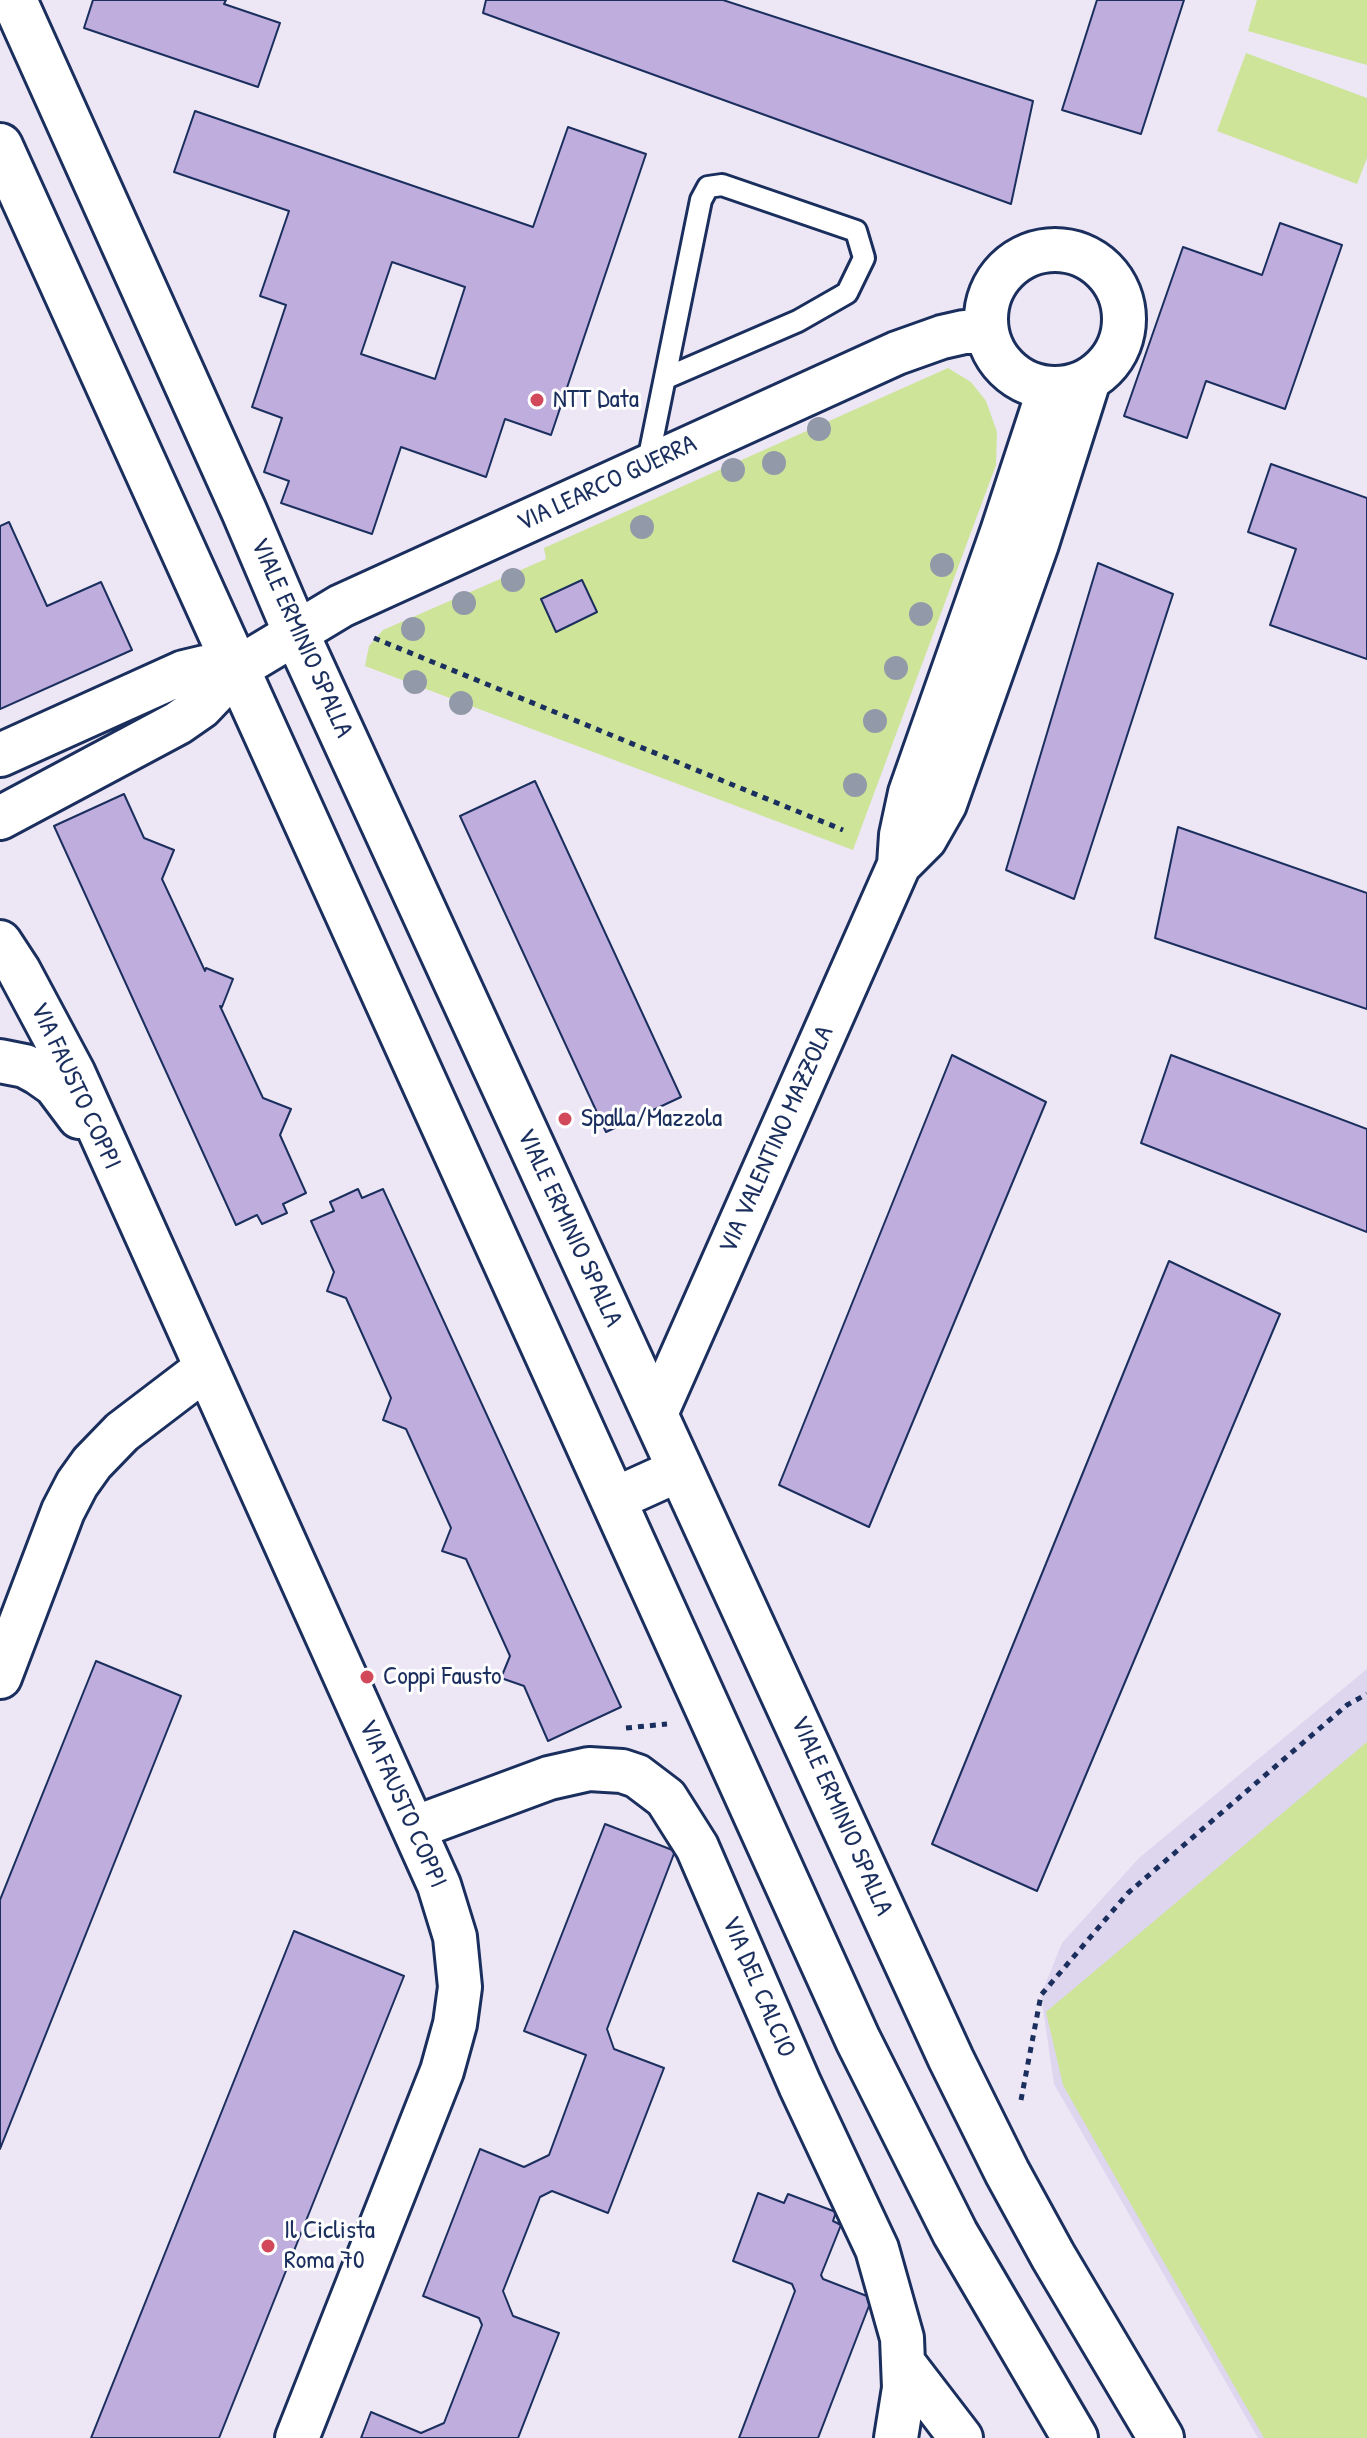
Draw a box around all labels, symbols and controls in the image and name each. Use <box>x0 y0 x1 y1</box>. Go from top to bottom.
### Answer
place label: NTT Data <box>553 384 639 416</box>
marker: NTT Data <box>528 391 546 409</box>
street label: VIA LEARCO GUERRA <box>512 429 702 539</box>
street label: VIALE ERMINIO SPALLA <box>243 533 359 743</box>
street label: VIA FAUSTO COPPI <box>23 998 127 1174</box>
street label: VIA VALENTINO MAZZOLA <box>713 1021 841 1259</box>
place label: Spalla/Mazzola <box>581 1103 722 1135</box>
marker: Spalla/Mazzola <box>556 1110 574 1128</box>
street label: VIALE ERMINIO SPALLA <box>509 1124 629 1332</box>
place label: Coppi Fausto <box>383 1661 502 1693</box>
marker: Coppi Fausto <box>358 1668 376 1686</box>
street label: VIALE ERMINIO SPALLA <box>783 1711 899 1921</box>
street label: VIA FAUSTO COPPI <box>351 1715 453 1893</box>
street label: VIA DEL CALCIO <box>714 1912 802 2062</box>
place label: Il Ciclista Roma 70 <box>284 2215 375 2276</box>
marker: Il Ciclista Roma 70 <box>259 2237 277 2255</box>

